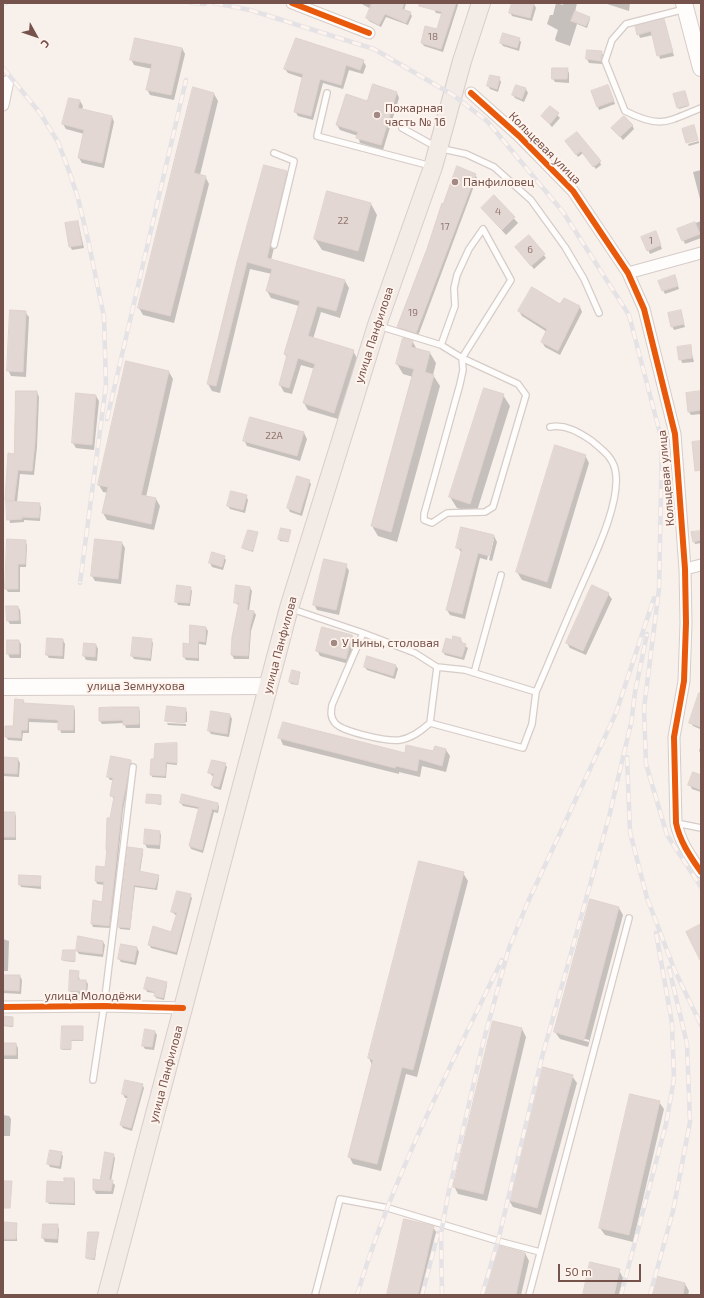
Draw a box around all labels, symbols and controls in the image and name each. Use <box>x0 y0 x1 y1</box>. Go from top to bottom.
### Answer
north arrow <box>16 16 56 56</box>
house number: 18 <box>428 31 438 43</box>
text: С <box>39 37 53 51</box>
place label: Пожарная часть № 16 <box>385 101 446 129</box>
street label: Кольцевая улица <box>506 109 584 187</box>
marker: Пожарная часть № 16 <box>372 110 382 120</box>
place label: Панфиловец <box>463 175 534 189</box>
marker: Панфиловец <box>450 177 460 187</box>
house number: 4 <box>495 206 501 218</box>
house number: 22 <box>337 215 349 227</box>
house number: 17 <box>440 221 450 233</box>
house number: 1 <box>649 235 653 247</box>
house number: 6 <box>527 244 533 256</box>
street label: улица Панфилова <box>352 285 396 385</box>
house number: 19 <box>408 307 418 319</box>
street label: Кольцевая улица <box>655 429 677 527</box>
house number: 22А <box>265 430 283 442</box>
street label: улица Панфилова <box>260 595 300 695</box>
place label: У Нины, столовая <box>342 636 439 650</box>
marker: У Нины, столовая <box>329 638 339 648</box>
street label: улица Земнухова <box>87 679 185 693</box>
street label: улица Молодёжи <box>45 989 141 1003</box>
street label: улица Панфилова <box>146 1024 186 1124</box>
scale bar <box>560 1256 643 1282</box>
text: 50 m <box>565 1264 592 1278</box>

